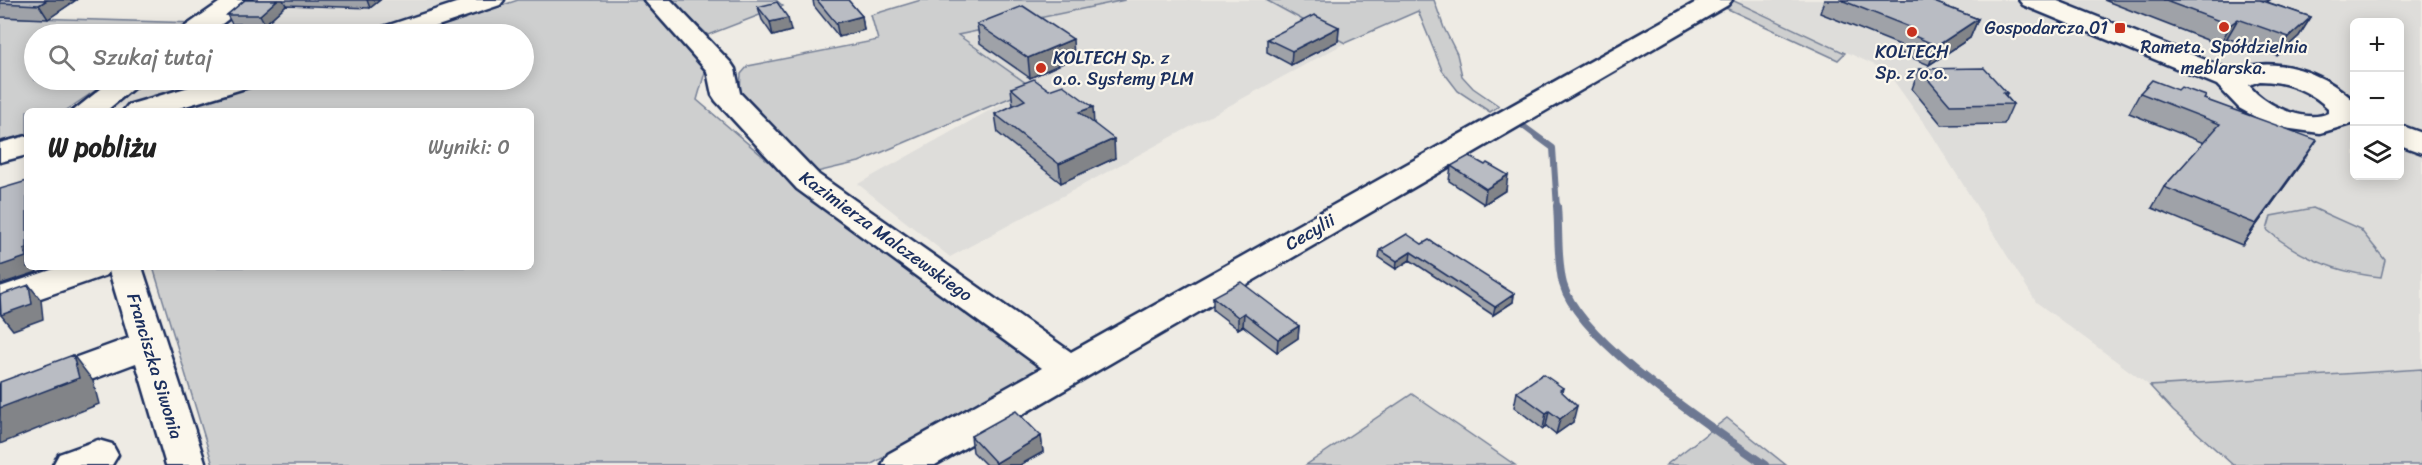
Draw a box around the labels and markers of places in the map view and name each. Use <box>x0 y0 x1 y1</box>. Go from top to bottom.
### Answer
place label: Gospodarcza 01 <box>1984 12 2108 44</box>
marker: Rameta. Spółdzielnia meblarska. <box>2217 20 2231 34</box>
marker: Gospodarcza 01 <box>2113 21 2127 35</box>
marker: KOLTECH Sp. z o.o. <box>1905 25 1919 39</box>
place label: Rameta. Spółdzielnia meblarska. <box>2141 31 2308 84</box>
place label: KOLTECH Sp. z o.o. <box>1875 36 1949 89</box>
place label: KOLTECH Sp. z o.o. Systemy PLM <box>1053 42 1194 95</box>
marker: KOLTECH Sp. z o.o. Systemy PLM <box>1034 61 1048 75</box>

